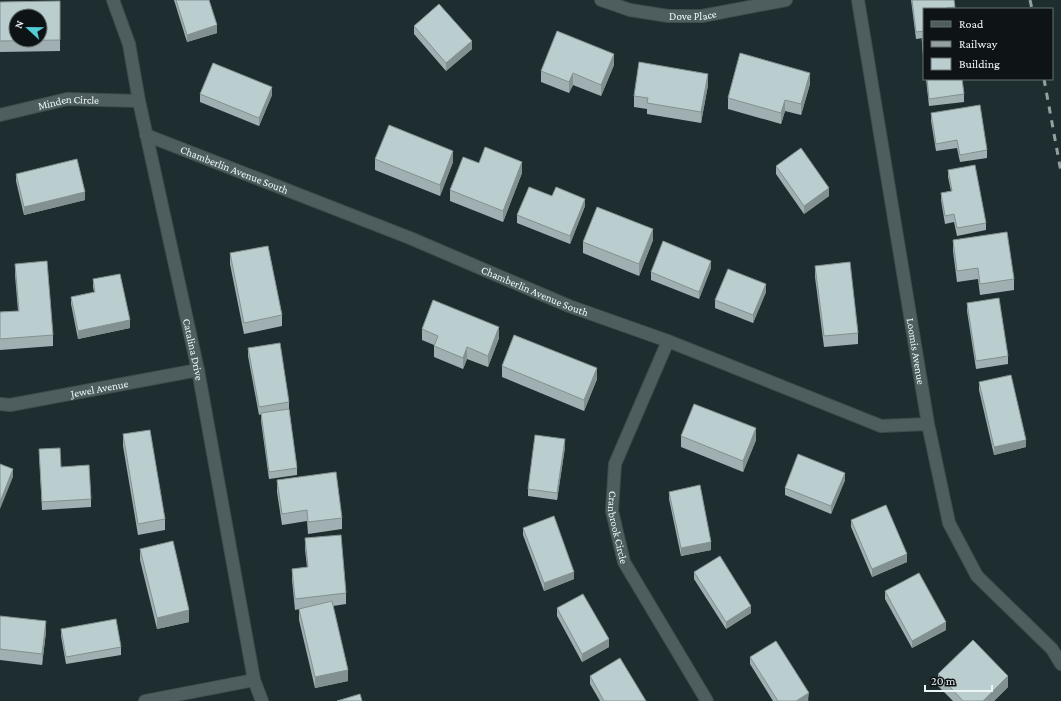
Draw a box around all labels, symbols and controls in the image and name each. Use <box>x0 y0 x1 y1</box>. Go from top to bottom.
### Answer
street label: Dove Place <box>669 7 718 22</box>
north arrow <box>8 8 48 48</box>
legend <box>923 8 1053 80</box>
text: Road <box>959 17 984 31</box>
text: N <box>12 18 26 30</box>
text: Railway <box>959 37 998 51</box>
text: Building <box>959 57 1000 71</box>
street label: Minden Circle <box>37 93 99 112</box>
street label: Chamberlin Avenue South <box>179 143 290 196</box>
street label: Chamberlin Avenue South <box>479 263 590 318</box>
street label: Catalina Drive <box>181 317 206 381</box>
street label: Loomis Avenue <box>905 317 927 385</box>
street label: Jewel Avenue <box>69 377 129 401</box>
street label: Cranbrook Circle <box>606 491 630 565</box>
scale bar <box>925 667 992 693</box>
text: 20 m <box>931 674 956 688</box>

